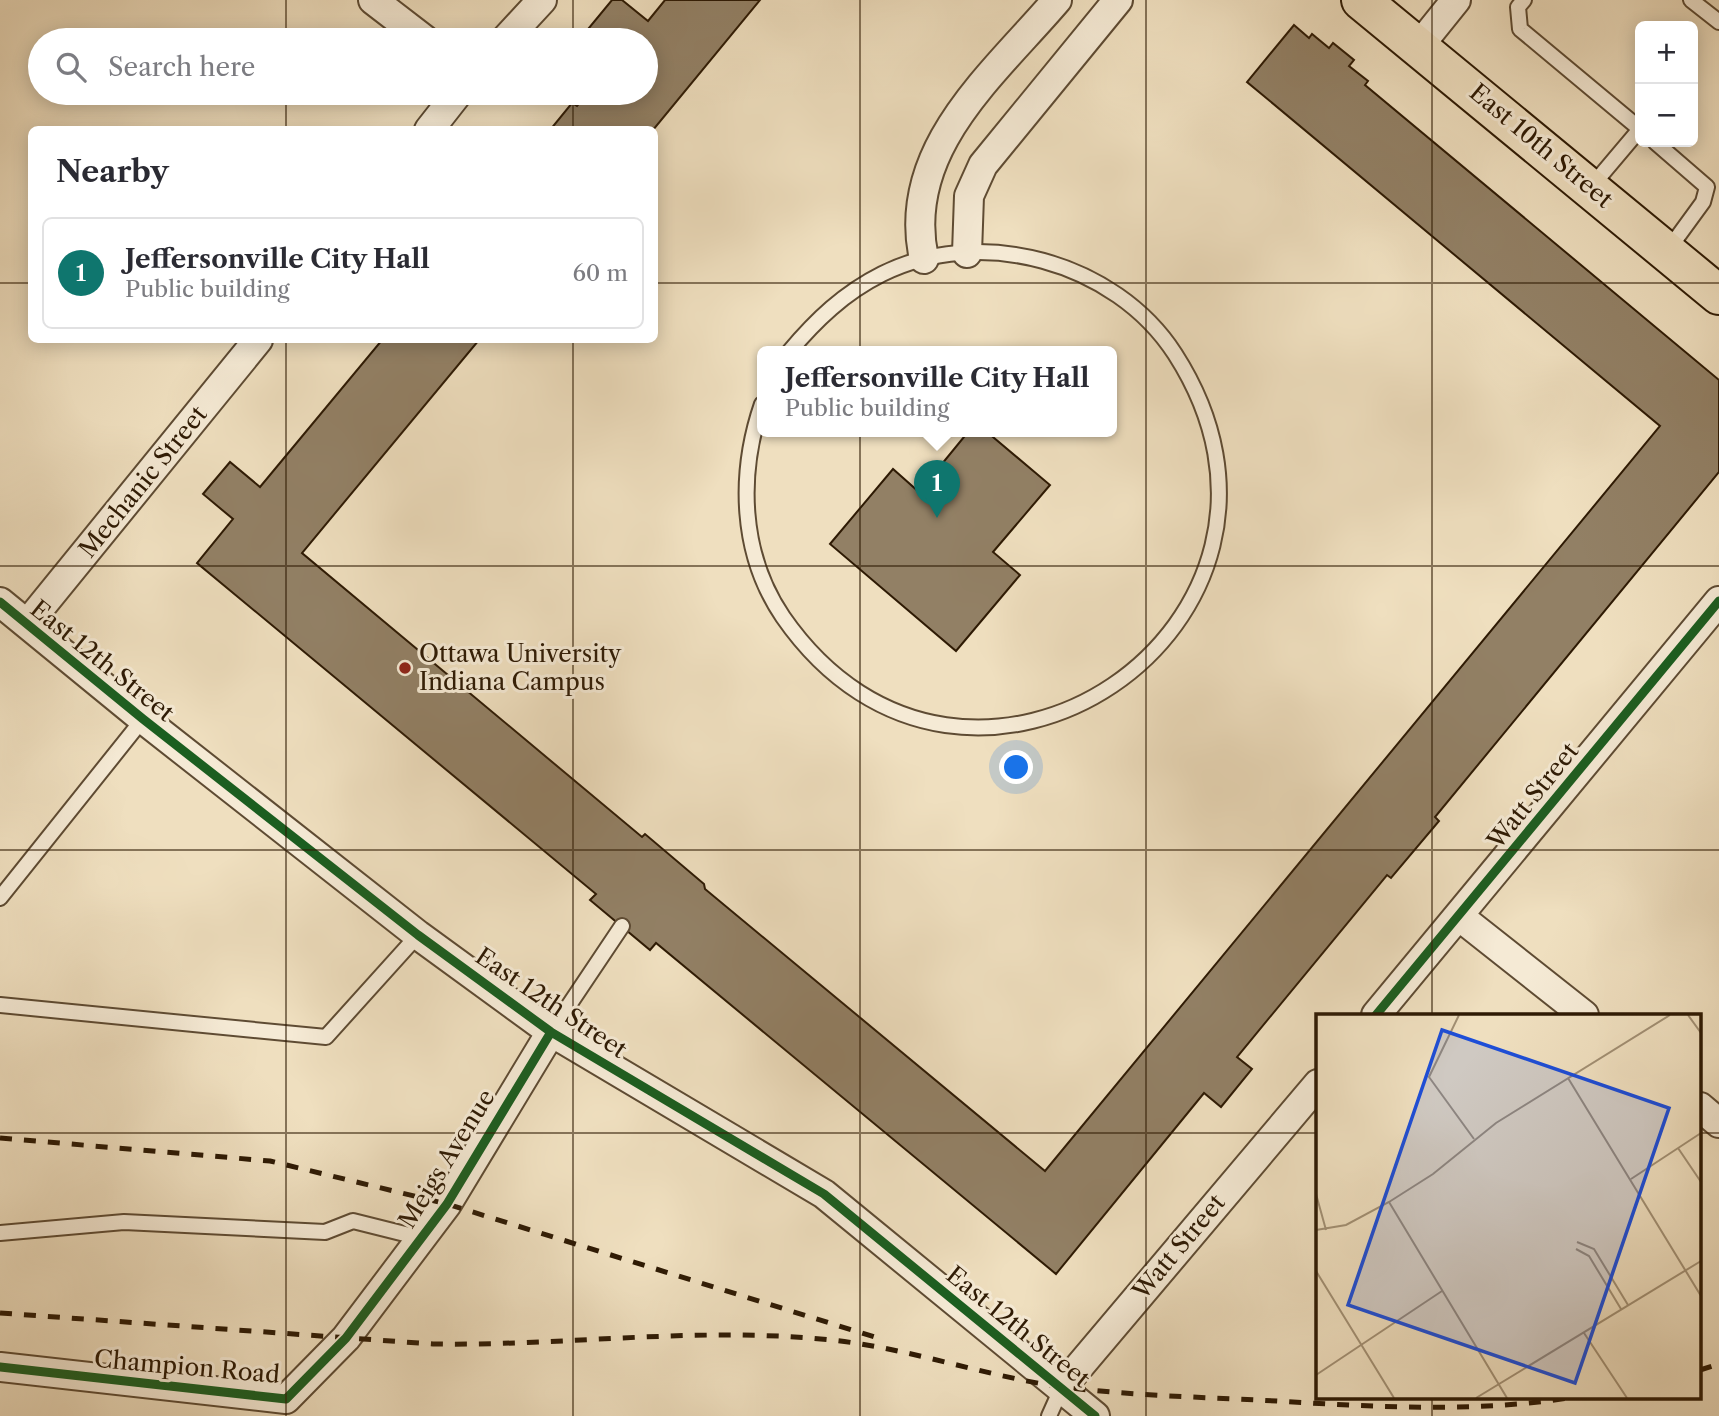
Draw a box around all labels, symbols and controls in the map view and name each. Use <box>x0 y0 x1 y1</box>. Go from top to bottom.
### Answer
map controls <box>1635 21 1698 147</box>
button: + <box>1635 21 1698 84</box>
search box <box>28 28 658 105</box>
icon: search <box>52 48 90 86</box>
text: Search here <box>108 51 255 83</box>
street label: East 10th Street <box>1464 77 1619 214</box>
button: − <box>1635 84 1698 147</box>
text: Nearby <box>56 153 169 190</box>
text: Jeffersonville City Hall <box>125 243 430 275</box>
text: 1 <box>76 259 86 287</box>
text: 60 m <box>572 259 628 287</box>
text: Public building <box>125 275 290 303</box>
popup <box>757 346 1117 437</box>
text: Jeffersonville City Hall <box>785 362 1089 394</box>
text: Public building <box>785 394 949 422</box>
street label: Mechanic Street <box>73 400 213 563</box>
pin: 1 <box>914 460 960 518</box>
street label: East 12th Street <box>25 594 180 728</box>
place label: Ottawa University Indiana Campus <box>419 639 622 696</box>
marker: Ottawa University Indiana Campus <box>397 660 413 676</box>
street label: Watt Street <box>1480 736 1585 855</box>
your location <box>999 750 1033 784</box>
street label: East 12th Street <box>470 941 633 1064</box>
inset map <box>1316 1014 1702 1398</box>
street label: Meigs Avenue <box>392 1084 501 1234</box>
street label: Watt Street <box>1126 1188 1231 1306</box>
street label: East 12th Street <box>941 1260 1096 1394</box>
street label: Champion Road <box>93 1344 281 1389</box>

